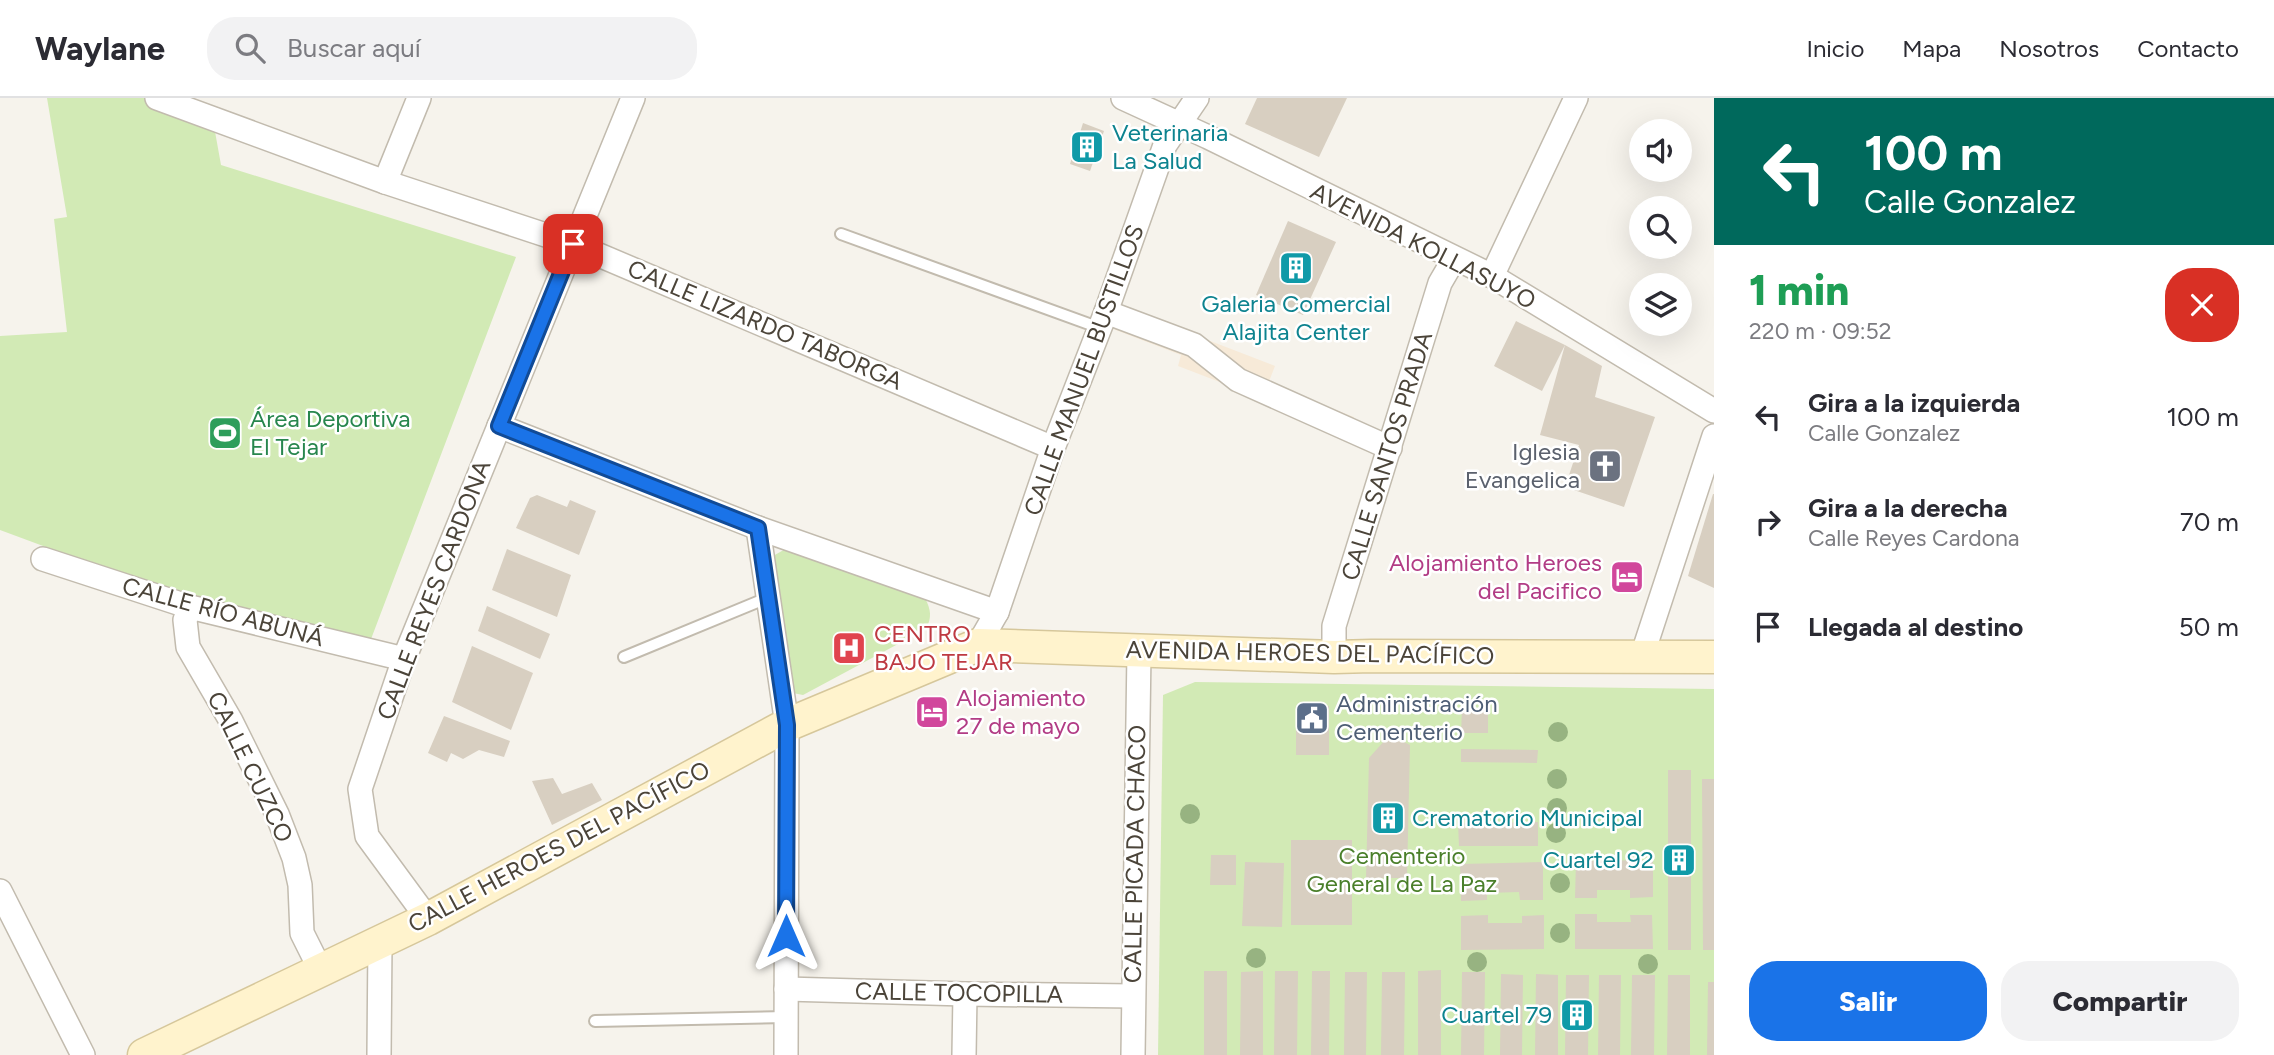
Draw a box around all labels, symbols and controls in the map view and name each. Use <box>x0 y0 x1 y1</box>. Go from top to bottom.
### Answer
search box <box>207 17 697 80</box>
text: Waylane <box>35 29 165 68</box>
icon: search <box>231 29 269 67</box>
text: Buscar aquí <box>287 32 421 64</box>
text: Inicio <box>1806 34 1864 63</box>
text: Mapa <box>1902 34 1961 63</box>
text: Nosotros <box>1999 34 2099 63</box>
text: Contacto <box>2137 34 2239 63</box>
place label: Veterinaria La Salud <box>1112 118 1228 175</box>
map controls <box>1629 119 1692 336</box>
button: sound <box>1629 119 1692 182</box>
text: 100 m <box>1864 123 2003 182</box>
icon: left <box>1749 126 1840 217</box>
building icon: Veterinaria La Salud <box>1068 128 1106 166</box>
street label: AVENIDA KOLLASUYO <box>1306 176 1541 315</box>
text: Calle Gonzalez <box>1864 183 2076 221</box>
button: search <box>1629 196 1692 259</box>
pin <box>543 214 603 274</box>
street label: CALLE MANUEL BUSTILLOS <box>1017 220 1150 519</box>
icon: arrive <box>554 225 592 263</box>
building icon: Galeria Comercial Alajita Center <box>1277 249 1315 287</box>
street label: CALLE LIZARDO TABORGA <box>623 253 908 396</box>
text: 1 min <box>1749 265 1849 316</box>
button: close <box>2165 268 2239 342</box>
button: layers <box>1629 273 1692 336</box>
place label: Galeria Comercial Alajita Center <box>1201 289 1391 346</box>
text: 220 m · 09:52 <box>1749 317 1892 345</box>
street label: CALLE SANTOS PRADA <box>1335 327 1438 584</box>
text: Gira a la izquierda <box>1808 387 2020 419</box>
icon: left <box>1749 398 1787 436</box>
text: 100 m <box>2166 401 2239 433</box>
place label: Área Deportiva El Tejar <box>250 404 411 461</box>
sports icon: Área Deportiva El Tejar <box>206 414 244 452</box>
text: Calle Gonzalez <box>1808 419 1960 447</box>
place label: Iglesia Evangelica <box>1465 437 1580 494</box>
church icon: Iglesia Evangelica <box>1586 447 1624 485</box>
street label: CALLE REYES CARDONA <box>371 455 497 724</box>
text: Gira a la derecha <box>1808 492 2008 524</box>
icon: right <box>1749 503 1787 541</box>
text: 70 m <box>2180 506 2239 538</box>
text: Calle Reyes Cardona <box>1808 524 2020 552</box>
place label: Alojamiento Heroes del Pacifico <box>1389 548 1602 605</box>
hotel icon: Alojamiento Heroes del Pacifico <box>1608 558 1646 596</box>
street label: CALLE RÍO ABUNÁ <box>119 571 328 653</box>
icon: arrive <box>1749 608 1787 646</box>
text: Llegada al destino <box>1808 611 2023 643</box>
text: 50 m <box>2179 611 2239 643</box>
place label: CENTRO BAJO TEJAR <box>874 619 1013 676</box>
hospital icon: CENTRO BAJO TEJAR <box>830 629 868 667</box>
street label: AVENIDA HEROES DEL PACÍFICO <box>1125 635 1495 670</box>
place label: Alojamiento 27 de mayo <box>956 683 1086 740</box>
street label: CALLE CUZCO <box>201 687 299 847</box>
place label: Administración Cementerio <box>1336 689 1498 746</box>
hotel icon: Alojamiento 27 de mayo <box>913 693 951 731</box>
public building icon: Administración Cementerio <box>1293 699 1331 737</box>
street label: CALLE PICADA CHACO <box>1118 725 1151 983</box>
street label: CALLE HEROES DEL PACÍFICO <box>403 755 715 939</box>
building icon: Crematorio Municipal <box>1369 799 1407 837</box>
place label: Crematorio Municipal <box>1412 803 1643 832</box>
park label: Cementerio General de La Paz <box>1307 841 1497 898</box>
building icon: Cuartel 92 <box>1660 841 1698 879</box>
place label: Cuartel 92 <box>1543 845 1654 874</box>
position arrow <box>749 899 823 973</box>
button: Salir <box>1749 961 1987 1041</box>
button: Compartir <box>2001 961 2239 1041</box>
street label: CALLE TOCOPILLA <box>855 976 1064 1009</box>
building icon: Cuartel 79 <box>1558 996 1596 1034</box>
place label: Cuartel 79 <box>1441 1000 1552 1029</box>

